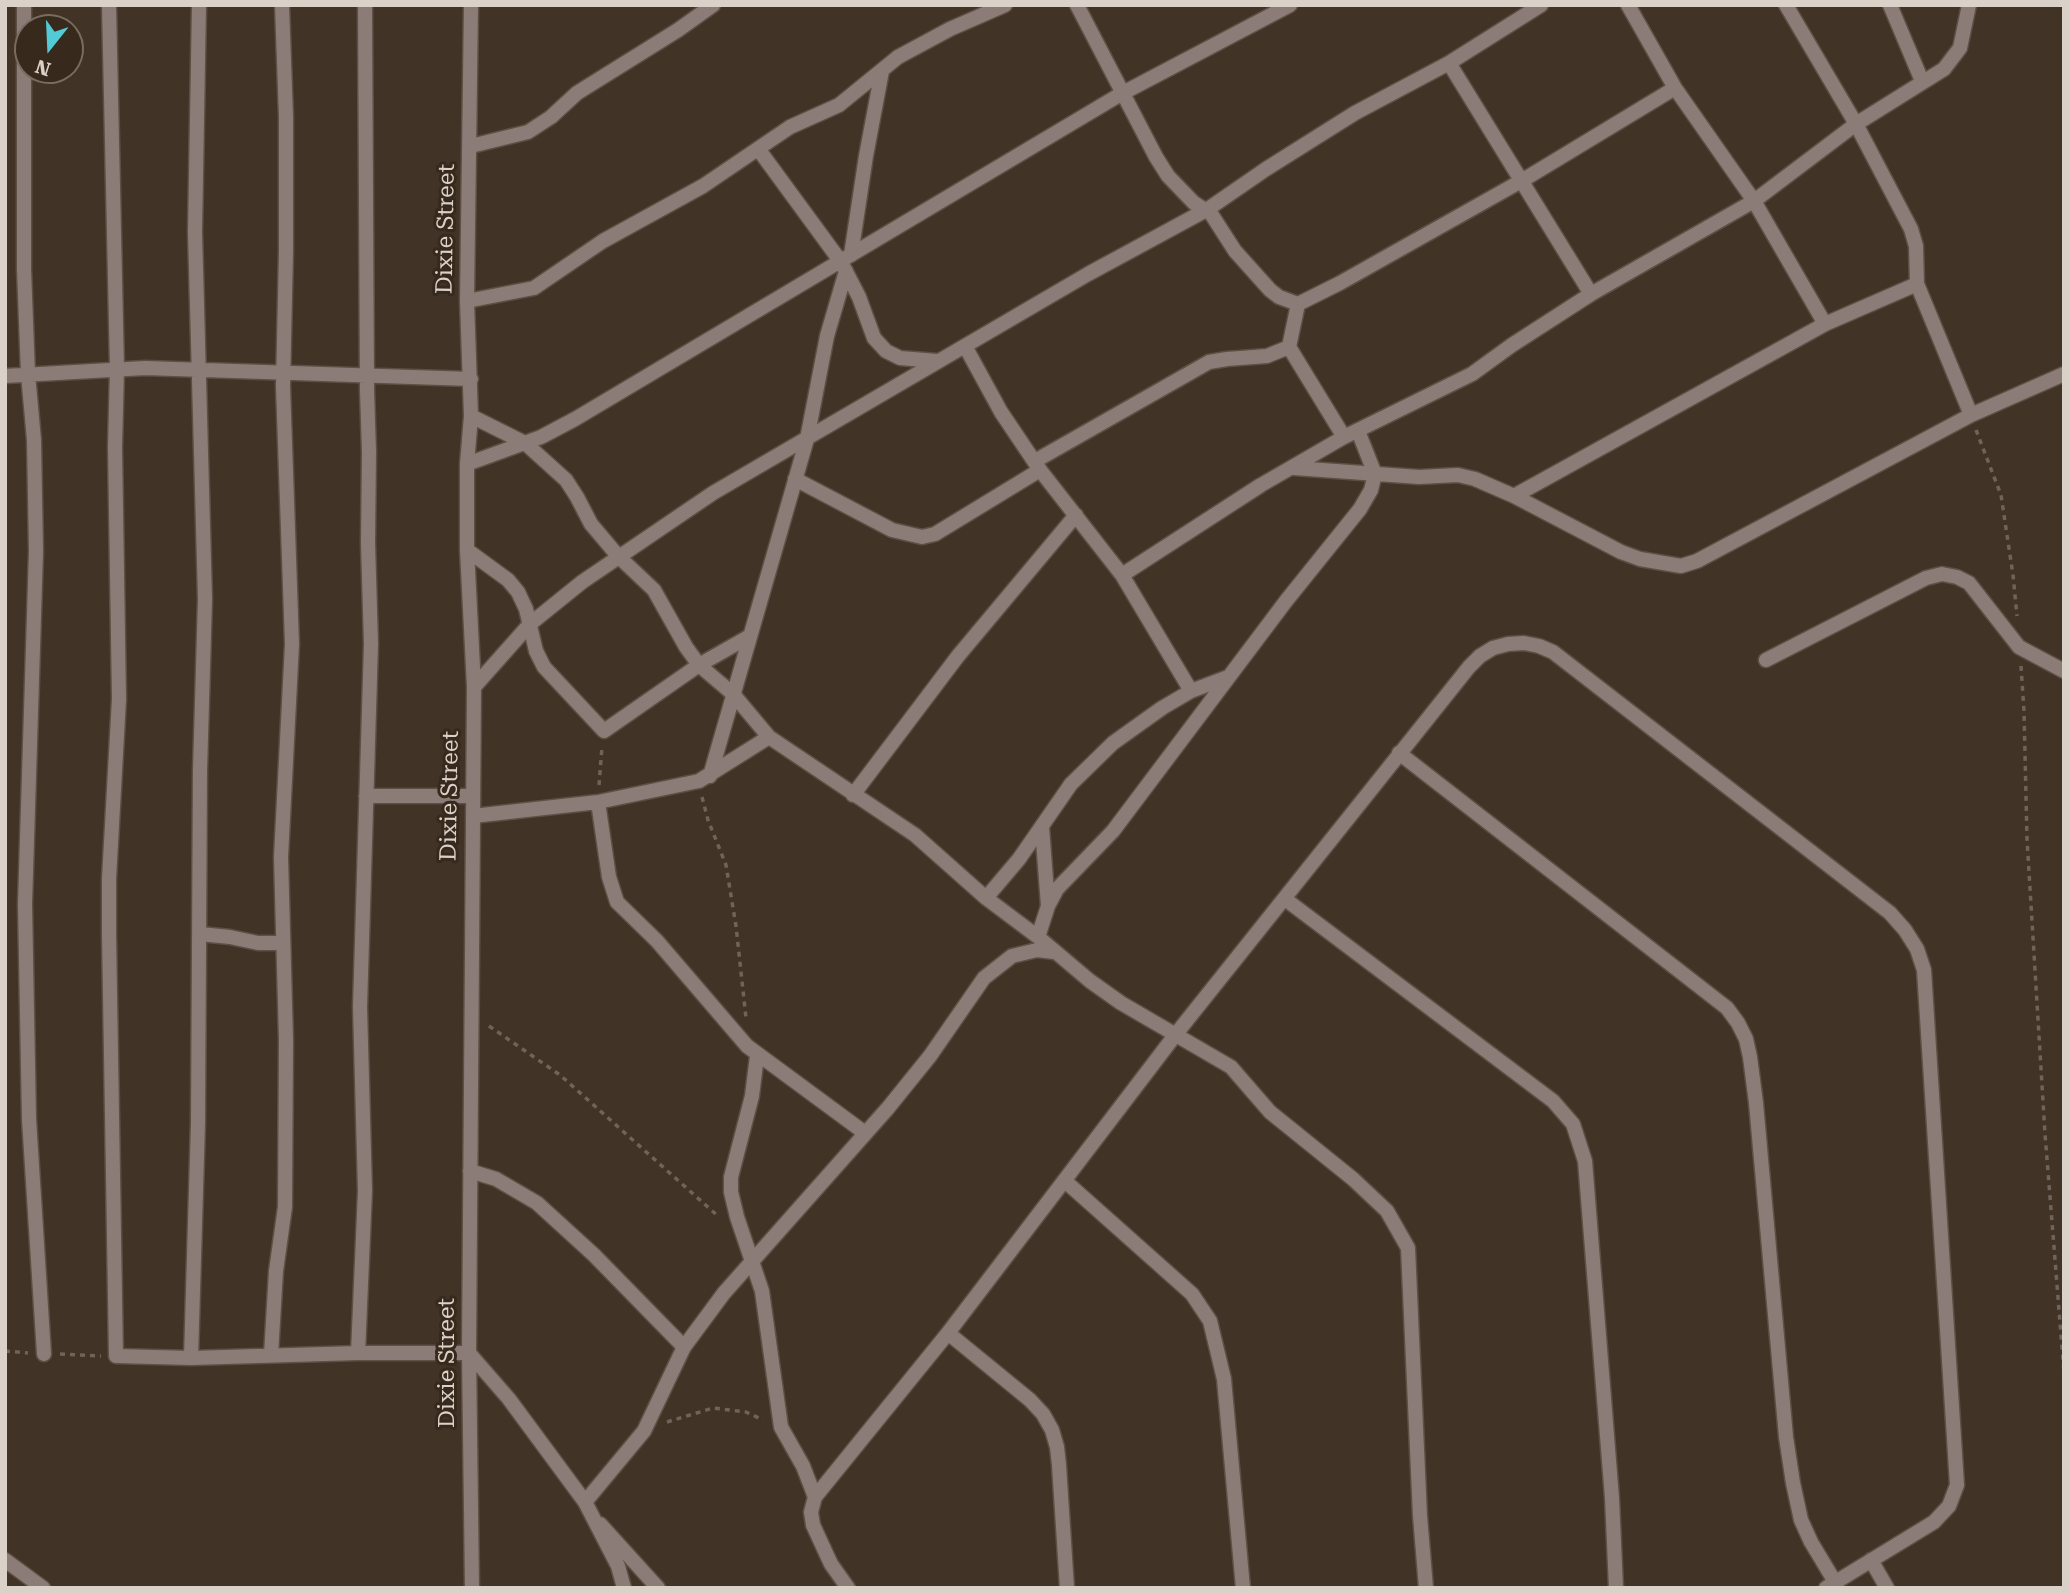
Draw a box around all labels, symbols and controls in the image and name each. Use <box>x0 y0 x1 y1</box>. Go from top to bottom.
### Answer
north arrow <box>14 14 84 84</box>
text: N <box>32 54 53 81</box>
street label: Dixie Street <box>431 164 461 294</box>
street label: Dixie Street <box>435 731 465 861</box>
street label: Dixie Street <box>433 1298 461 1428</box>

